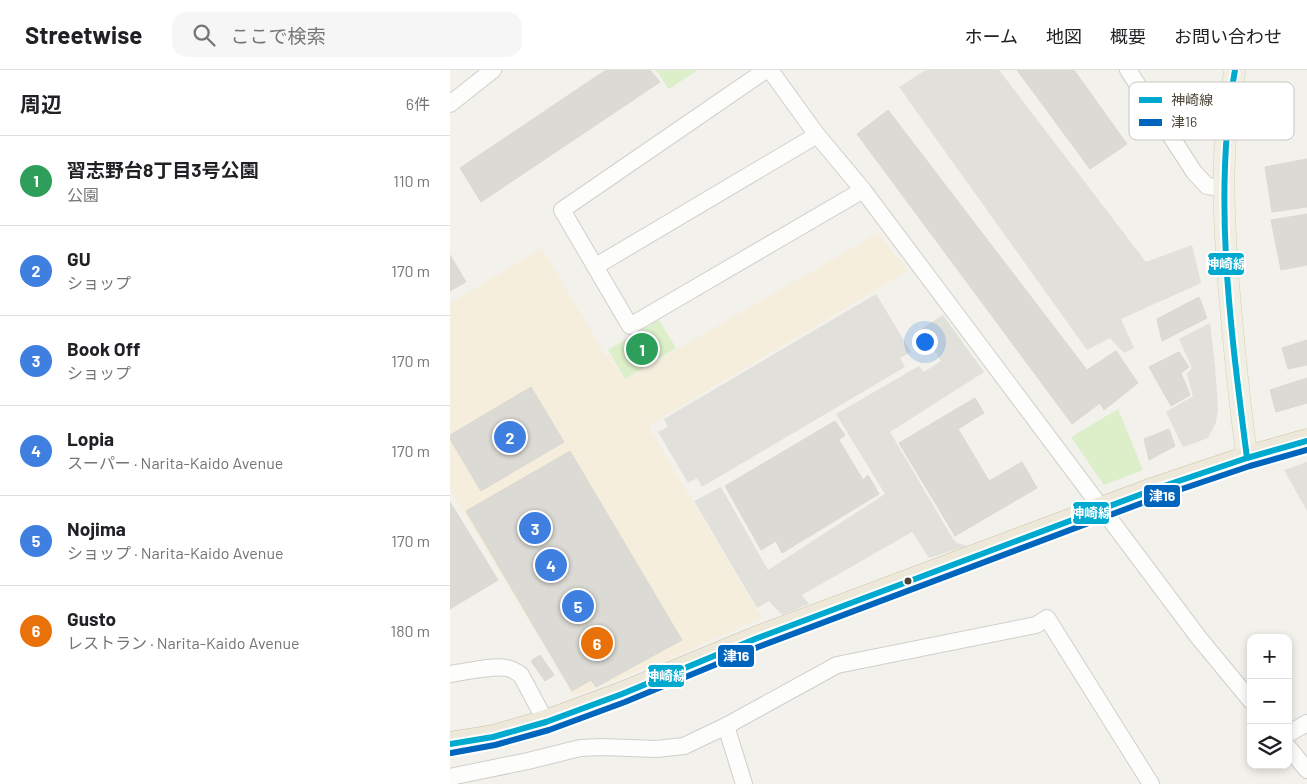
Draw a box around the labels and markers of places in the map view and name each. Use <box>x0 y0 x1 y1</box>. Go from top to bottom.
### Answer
pin: 1 <box>626 330 658 368</box>
pin: 2 <box>494 418 526 456</box>
pin: 3 <box>519 509 551 547</box>
pin: 4 <box>535 546 567 584</box>
unlabelled marker <box>903 576 913 586</box>
pin: 5 <box>562 587 594 625</box>
pin: 6 <box>581 624 613 662</box>

